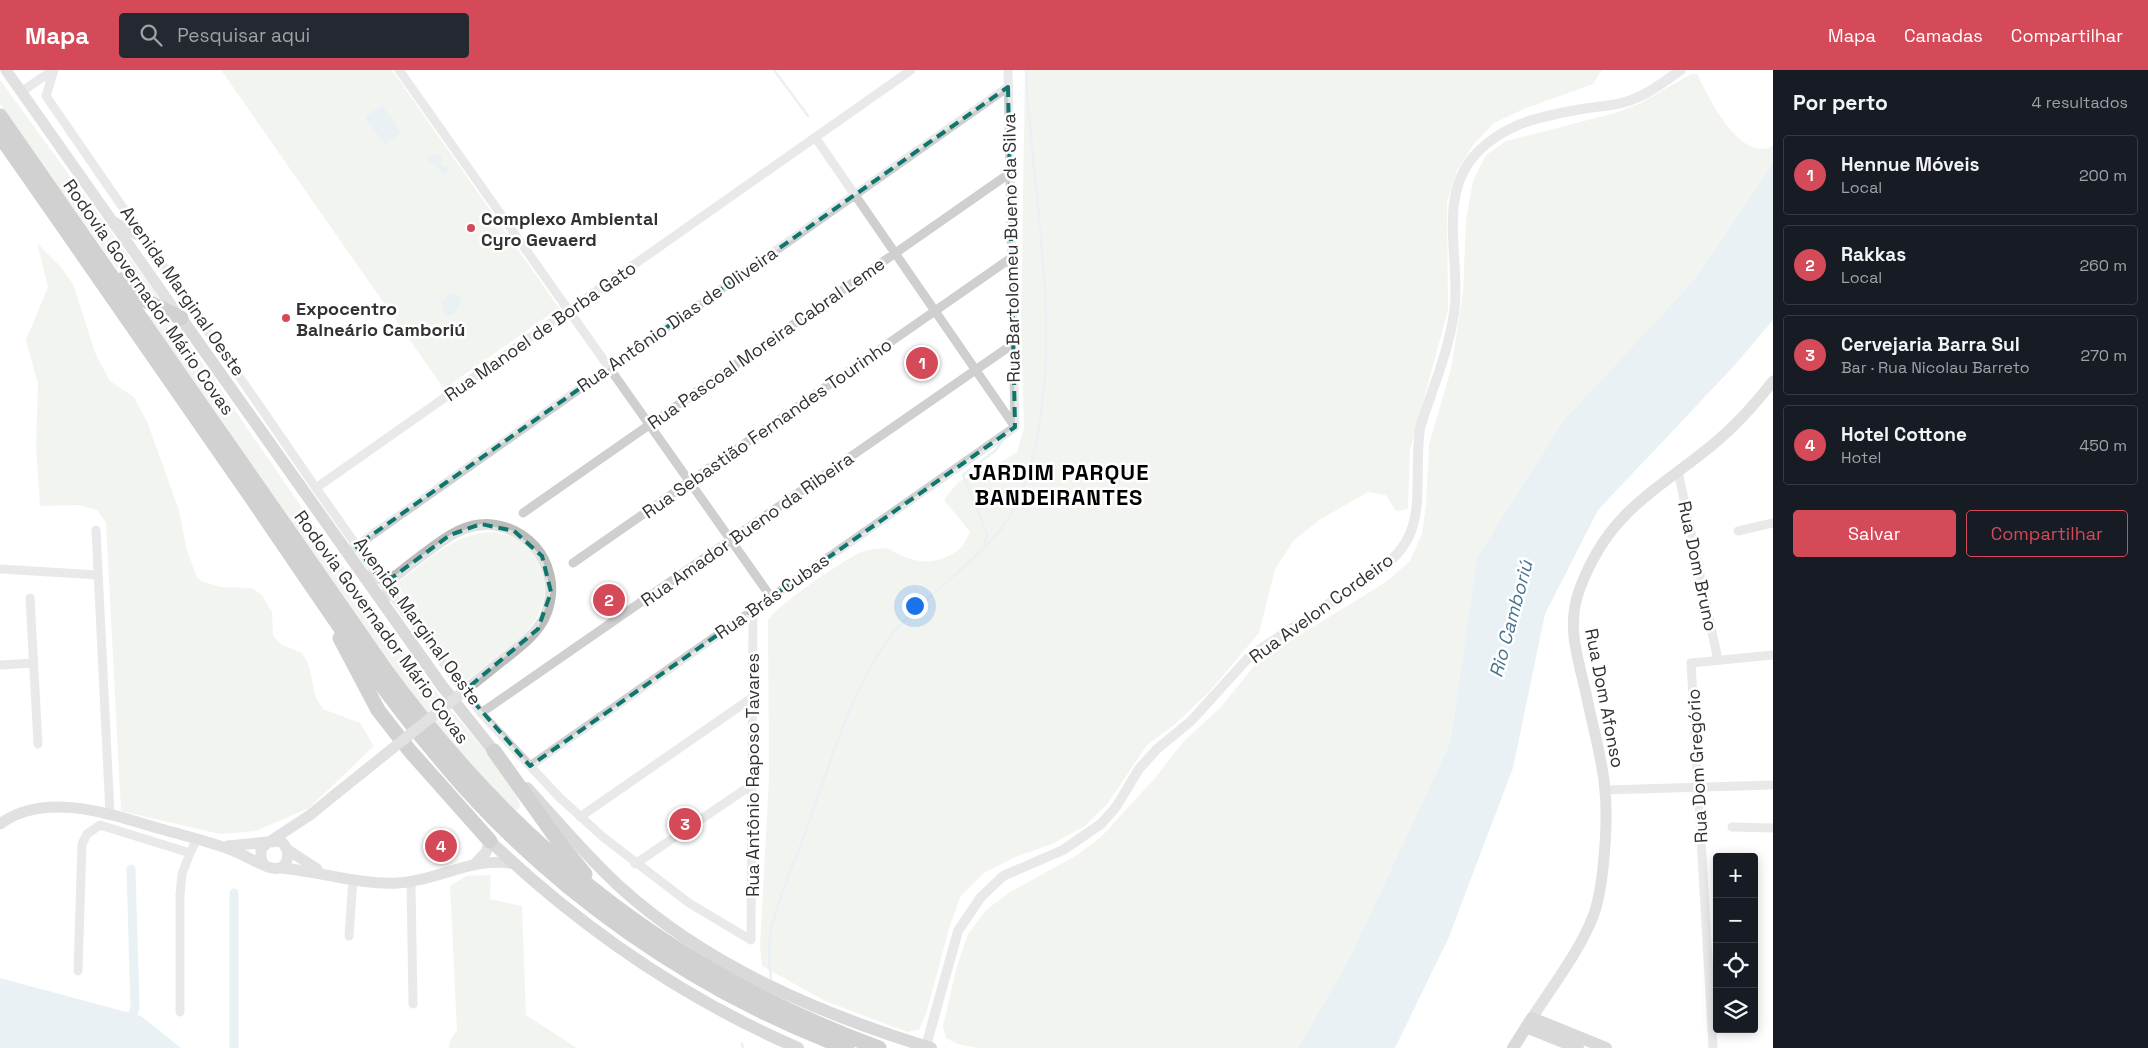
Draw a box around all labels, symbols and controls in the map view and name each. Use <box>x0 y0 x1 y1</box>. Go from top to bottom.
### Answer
search box <box>119 13 469 58</box>
text: Mapa <box>25 20 89 51</box>
icon: search <box>137 21 165 49</box>
text: Pesquisar aqui <box>177 23 310 48</box>
text: Mapa <box>1828 24 1876 47</box>
text: Camadas <box>1904 24 1983 47</box>
text: Compartilhar <box>2011 24 2123 47</box>
text: Por perto <box>1793 89 1888 116</box>
text: 4 resultados <box>2032 92 2128 113</box>
street label: Rua Bartolomeu Bueno da Silva <box>997 113 1025 383</box>
text: Hennue Móveis <box>1841 152 1979 177</box>
text: 1 <box>1806 165 1814 186</box>
text: 200 m <box>2079 165 2127 186</box>
street label: Rodovia Governador Mário Covas <box>58 175 240 419</box>
text: Local <box>1841 177 1882 198</box>
street label: Avenida Marginal Oeste <box>116 202 250 380</box>
place label: Complexo Ambiental Cyro Gevaerd <box>481 207 658 251</box>
marker: Complexo Ambiental Cyro Gevaerd <box>465 222 477 234</box>
street label: Rua Antônio Dias de Oliveira <box>572 241 782 397</box>
text: Rakkas <box>1841 242 1906 267</box>
street label: Rua Pascoal Moreira Cabral Leme <box>643 252 889 434</box>
text: 2 <box>1805 255 1815 276</box>
text: 260 m <box>2079 255 2127 276</box>
street label: Rua Manoel de Borba Gato <box>440 256 640 406</box>
text: Local <box>1841 267 1882 288</box>
place label: Expocentro Balneário Camboriú <box>296 297 465 341</box>
marker: Expocentro Balneário Camboriú <box>280 312 292 324</box>
text: Cervejaria Barra Sul <box>1841 332 2020 357</box>
street label: Rua Sebastião Fernandes Tourinho <box>638 333 896 523</box>
pin: 1 <box>906 344 938 382</box>
text: 3 <box>1805 345 1815 366</box>
text: 270 m <box>2080 345 2127 366</box>
text: Bar · Rua Nicolau Barreto <box>1841 357 2030 378</box>
text: Hotel Cottone <box>1841 422 1967 447</box>
text: 4 <box>1805 435 1815 456</box>
text: 450 m <box>2079 435 2127 456</box>
street label: Rua Amador Bueno da Ribeira <box>636 447 858 611</box>
text: Hotel <box>1841 447 1882 468</box>
district label: JARDIM PARQUE BANDEIRANTES <box>969 458 1149 511</box>
street label: Rua Dom Bruno <box>1673 499 1723 633</box>
street label: Rodovia Governador Mário Covas <box>290 506 474 748</box>
button: Salvar <box>1793 510 1956 557</box>
button: Compartilhar <box>1966 510 2128 557</box>
street label: Avenida Marginal Oeste <box>349 532 487 710</box>
street label: Rua Brás Cubas <box>711 548 833 644</box>
street label: Rua Avelon Cordeiro <box>1244 548 1398 668</box>
water label: Rio Camboriú <box>1483 556 1539 680</box>
pin: 2 <box>593 581 625 619</box>
your location <box>902 593 928 619</box>
street label: Rua Dom Afonso <box>1580 626 1630 770</box>
street label: Rua Antônio Raposo Tavares <box>741 653 764 897</box>
street label: Rua Dom Gregório <box>1681 688 1713 844</box>
pin: 3 <box>669 805 701 843</box>
pin: 4 <box>425 827 457 865</box>
map controls <box>1713 853 1758 1033</box>
button: + <box>1713 853 1758 898</box>
button: − <box>1713 898 1758 943</box>
button: locate <box>1713 943 1758 988</box>
button: layers <box>1713 988 1758 1033</box>

